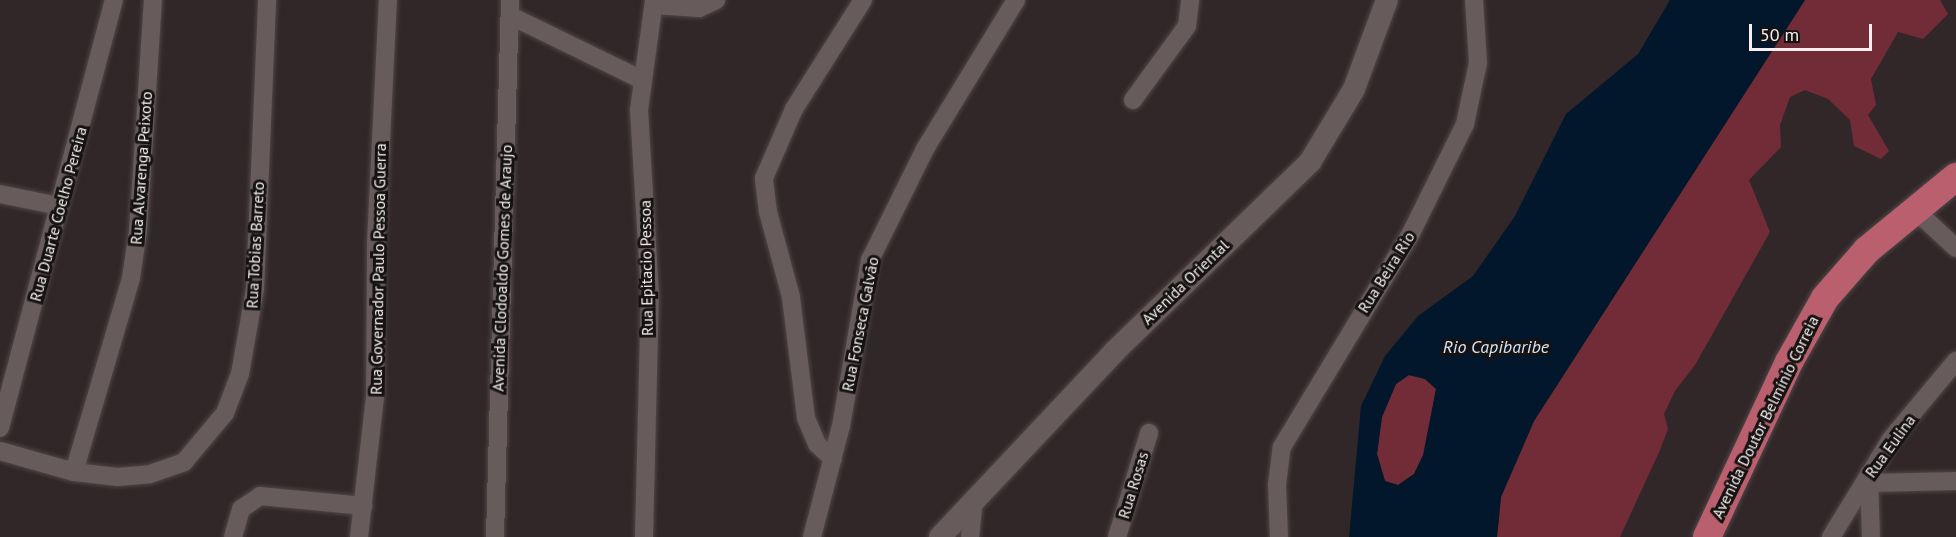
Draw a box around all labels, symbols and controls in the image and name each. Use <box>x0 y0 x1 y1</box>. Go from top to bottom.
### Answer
scale bar <box>1752 12 1875 50</box>
text: 50 m <box>1760 23 1799 46</box>
street label: Rua Alvarenga Peixoto <box>126 91 156 245</box>
street label: Rua Duarte Coelho Pereira <box>25 125 91 303</box>
street label: Rua Governador Paulo Pessoa Guerra <box>366 143 390 395</box>
street label: Avenida Clodoaldo Gomes de Araujo <box>488 144 516 392</box>
street label: Rua Tobias Barreto <box>242 181 268 309</box>
street label: Rua Epitacio Pessoa <box>635 200 657 336</box>
street label: Rua Beira Rio <box>1353 228 1419 316</box>
street label: Avenida Oriental <box>1137 236 1233 328</box>
street label: Rua Fonseca Galvão <box>838 255 882 393</box>
street label: Avenida Doutor Belmínio Correia <box>1707 312 1823 522</box>
water label: Rio Capibaribe <box>1443 336 1549 358</box>
street label: Rua Eulina <box>1861 411 1919 481</box>
street label: Rua Rosas <box>1114 449 1152 521</box>

